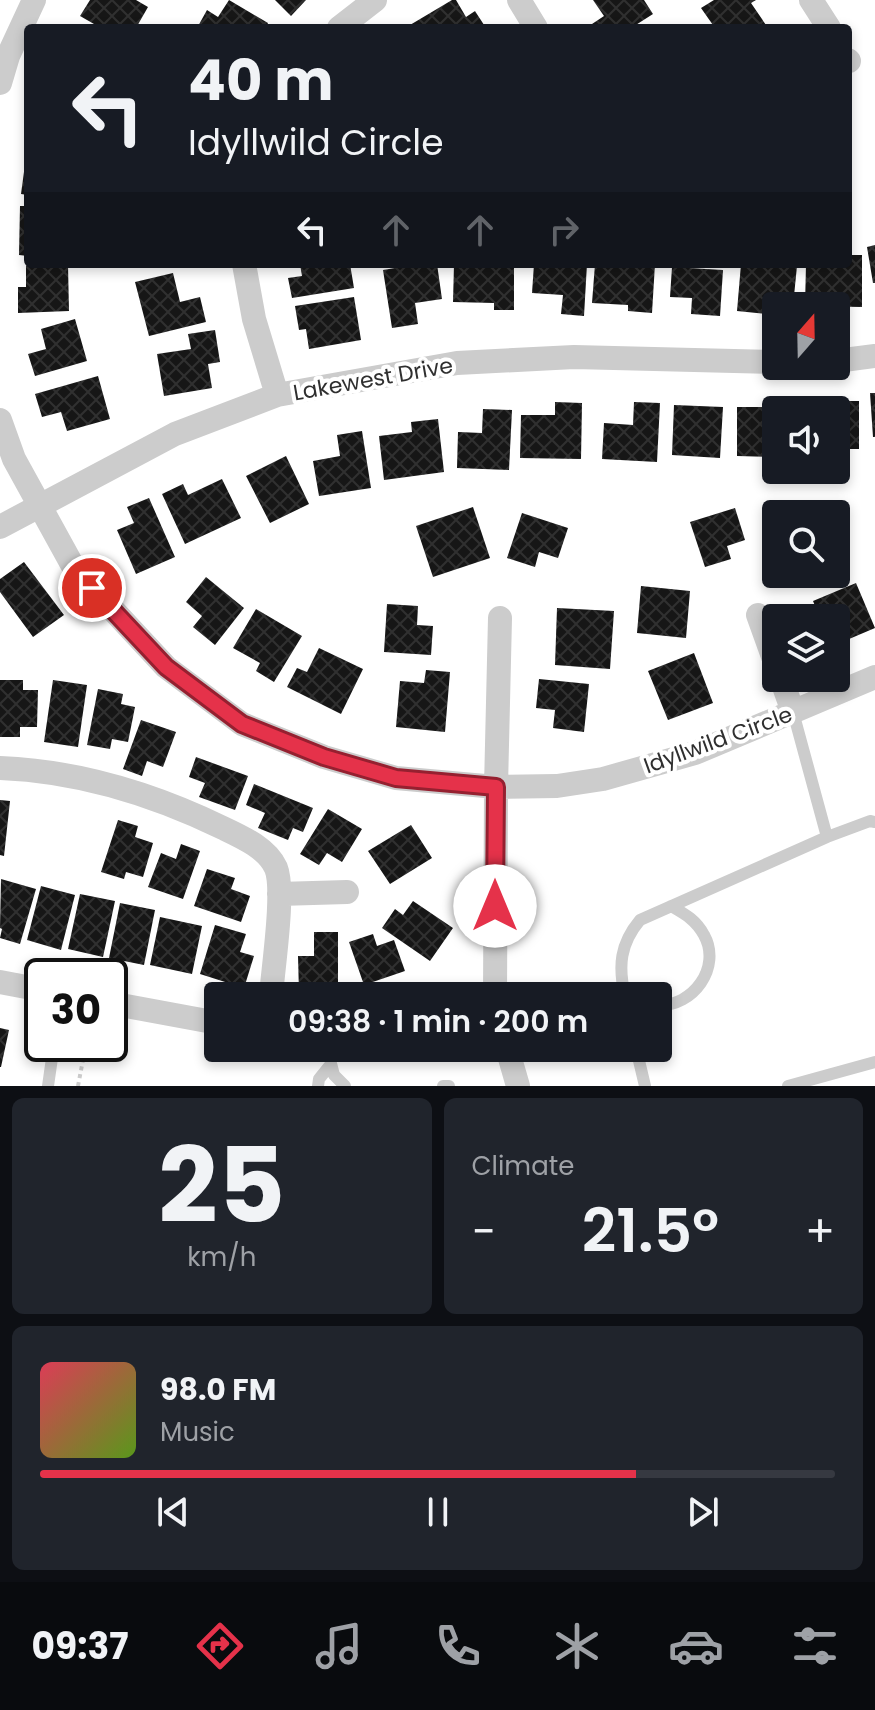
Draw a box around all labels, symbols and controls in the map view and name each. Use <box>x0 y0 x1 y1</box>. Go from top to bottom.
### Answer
text: 40 m <box>188 41 334 120</box>
icon: left <box>56 56 160 160</box>
text: Idyllwild Circle <box>188 117 443 168</box>
icon: left <box>290 208 334 252</box>
icon: ahead <box>374 208 418 252</box>
icon: ahead <box>458 208 502 252</box>
icon: right <box>542 208 586 252</box>
north arrow <box>762 292 850 380</box>
map controls <box>762 292 850 692</box>
street label: Lakewest Drive <box>291 350 455 408</box>
button: sound <box>762 396 850 484</box>
button: search <box>762 500 850 588</box>
pin <box>58 554 126 622</box>
icon: arrive <box>70 566 114 610</box>
button: layers <box>762 604 850 692</box>
street label: Idyllwild Circle <box>639 699 797 781</box>
position arrow <box>453 864 537 948</box>
speed limit sign: 30 <box>24 958 128 1062</box>
text: 09:38 · 1 min · 200 m <box>288 1000 588 1043</box>
text: 25 <box>158 1113 285 1258</box>
text: Climate <box>472 1148 574 1184</box>
text: 21.5° <box>582 1189 719 1273</box>
text: − <box>472 1201 496 1262</box>
text: + <box>805 1201 835 1262</box>
text: km/h <box>187 1239 256 1275</box>
text: 98.0 FM <box>160 1368 276 1411</box>
text: Music <box>160 1414 235 1450</box>
icon: previous <box>151 1490 195 1534</box>
icon: pause <box>416 1490 460 1534</box>
icon: next <box>681 1490 725 1534</box>
icon: directions <box>192 1618 248 1674</box>
icon: music <box>311 1618 367 1674</box>
icon: phone <box>430 1618 486 1674</box>
icon: climate <box>549 1618 605 1674</box>
icon: car <box>668 1618 724 1674</box>
icon: filters <box>787 1618 843 1674</box>
text: 09:37 <box>32 1621 128 1672</box>

